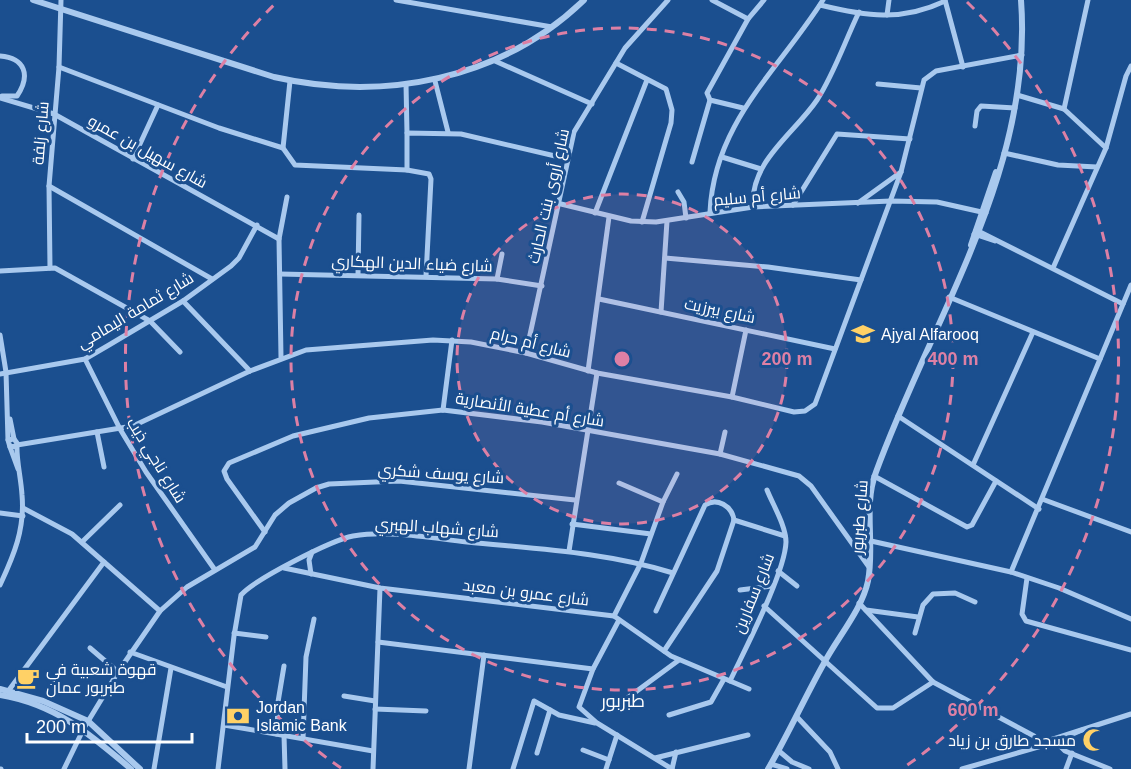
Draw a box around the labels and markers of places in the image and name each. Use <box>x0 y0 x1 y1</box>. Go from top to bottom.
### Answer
school or university icon: Ajyal Alfarooq <box>850 321 876 347</box>
place label: Ajyal Alfarooq <box>881 326 979 343</box>
centre of rings <box>612 349 632 369</box>
place label: قهوة شعبية في طبربور عمان <box>46 661 157 698</box>
cafe icon: قهوة شعبية في طبربور عمان <box>15 665 41 691</box>
place label: Jordan Islamic Bank <box>256 699 348 734</box>
bank icon: Jordan Islamic Bank <box>225 703 251 729</box>
mosque icon: مسجد طارق بن زياد <box>1081 727 1107 753</box>
place label: مسجد طارق بن زياد <box>948 732 1076 751</box>

